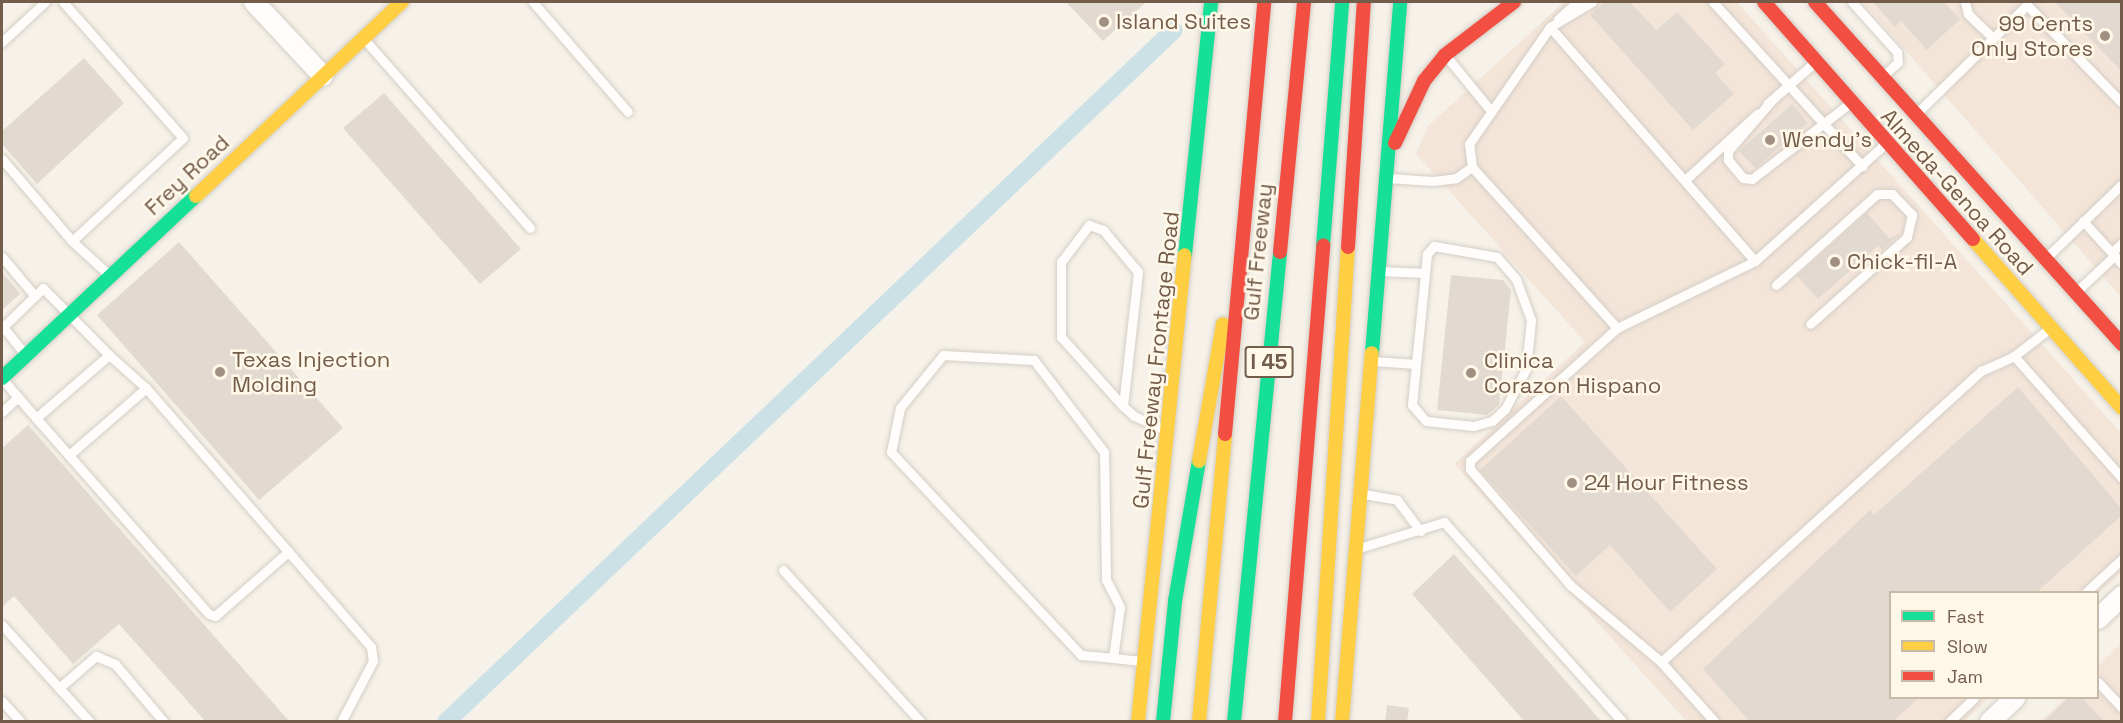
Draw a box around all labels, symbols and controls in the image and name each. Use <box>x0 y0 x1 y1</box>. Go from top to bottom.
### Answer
place label: Island Suites <box>1116 9 1251 35</box>
place label: 99 Cents Only Stores <box>1971 10 2093 62</box>
marker: Island Suites <box>1097 15 1111 29</box>
marker: 99 Cents Only Stores <box>2098 29 2112 43</box>
street label: Almeda-Genoa Road <box>1875 103 2039 281</box>
place label: Wendy's <box>1782 127 1872 153</box>
street label: Frey Road <box>139 129 235 221</box>
marker: Wendy's <box>1763 133 1777 147</box>
street label: Gulf Freeway <box>1238 182 1278 322</box>
street label: Gulf Freeway Frontage Road <box>1127 210 1185 510</box>
place label: Chick-fil-A <box>1847 249 1957 275</box>
marker: Chick-fil-A <box>1828 255 1842 269</box>
road number: I 45 <box>1244 344 1294 380</box>
place label: Texas Injection Molding <box>232 346 390 398</box>
place label: Clinica Corazon Hispano <box>1484 347 1661 398</box>
marker: Clinica Corazon Hispano <box>1462 364 1480 382</box>
marker: Texas Injection Molding <box>213 365 227 379</box>
place label: 24 Hour Fitness <box>1584 470 1749 496</box>
marker: 24 Hour Fitness <box>1565 476 1579 490</box>
legend <box>1889 591 2099 699</box>
text: Fast <box>1947 605 1984 628</box>
text: Slow <box>1947 635 1988 658</box>
text: Jam <box>1947 665 1983 688</box>

